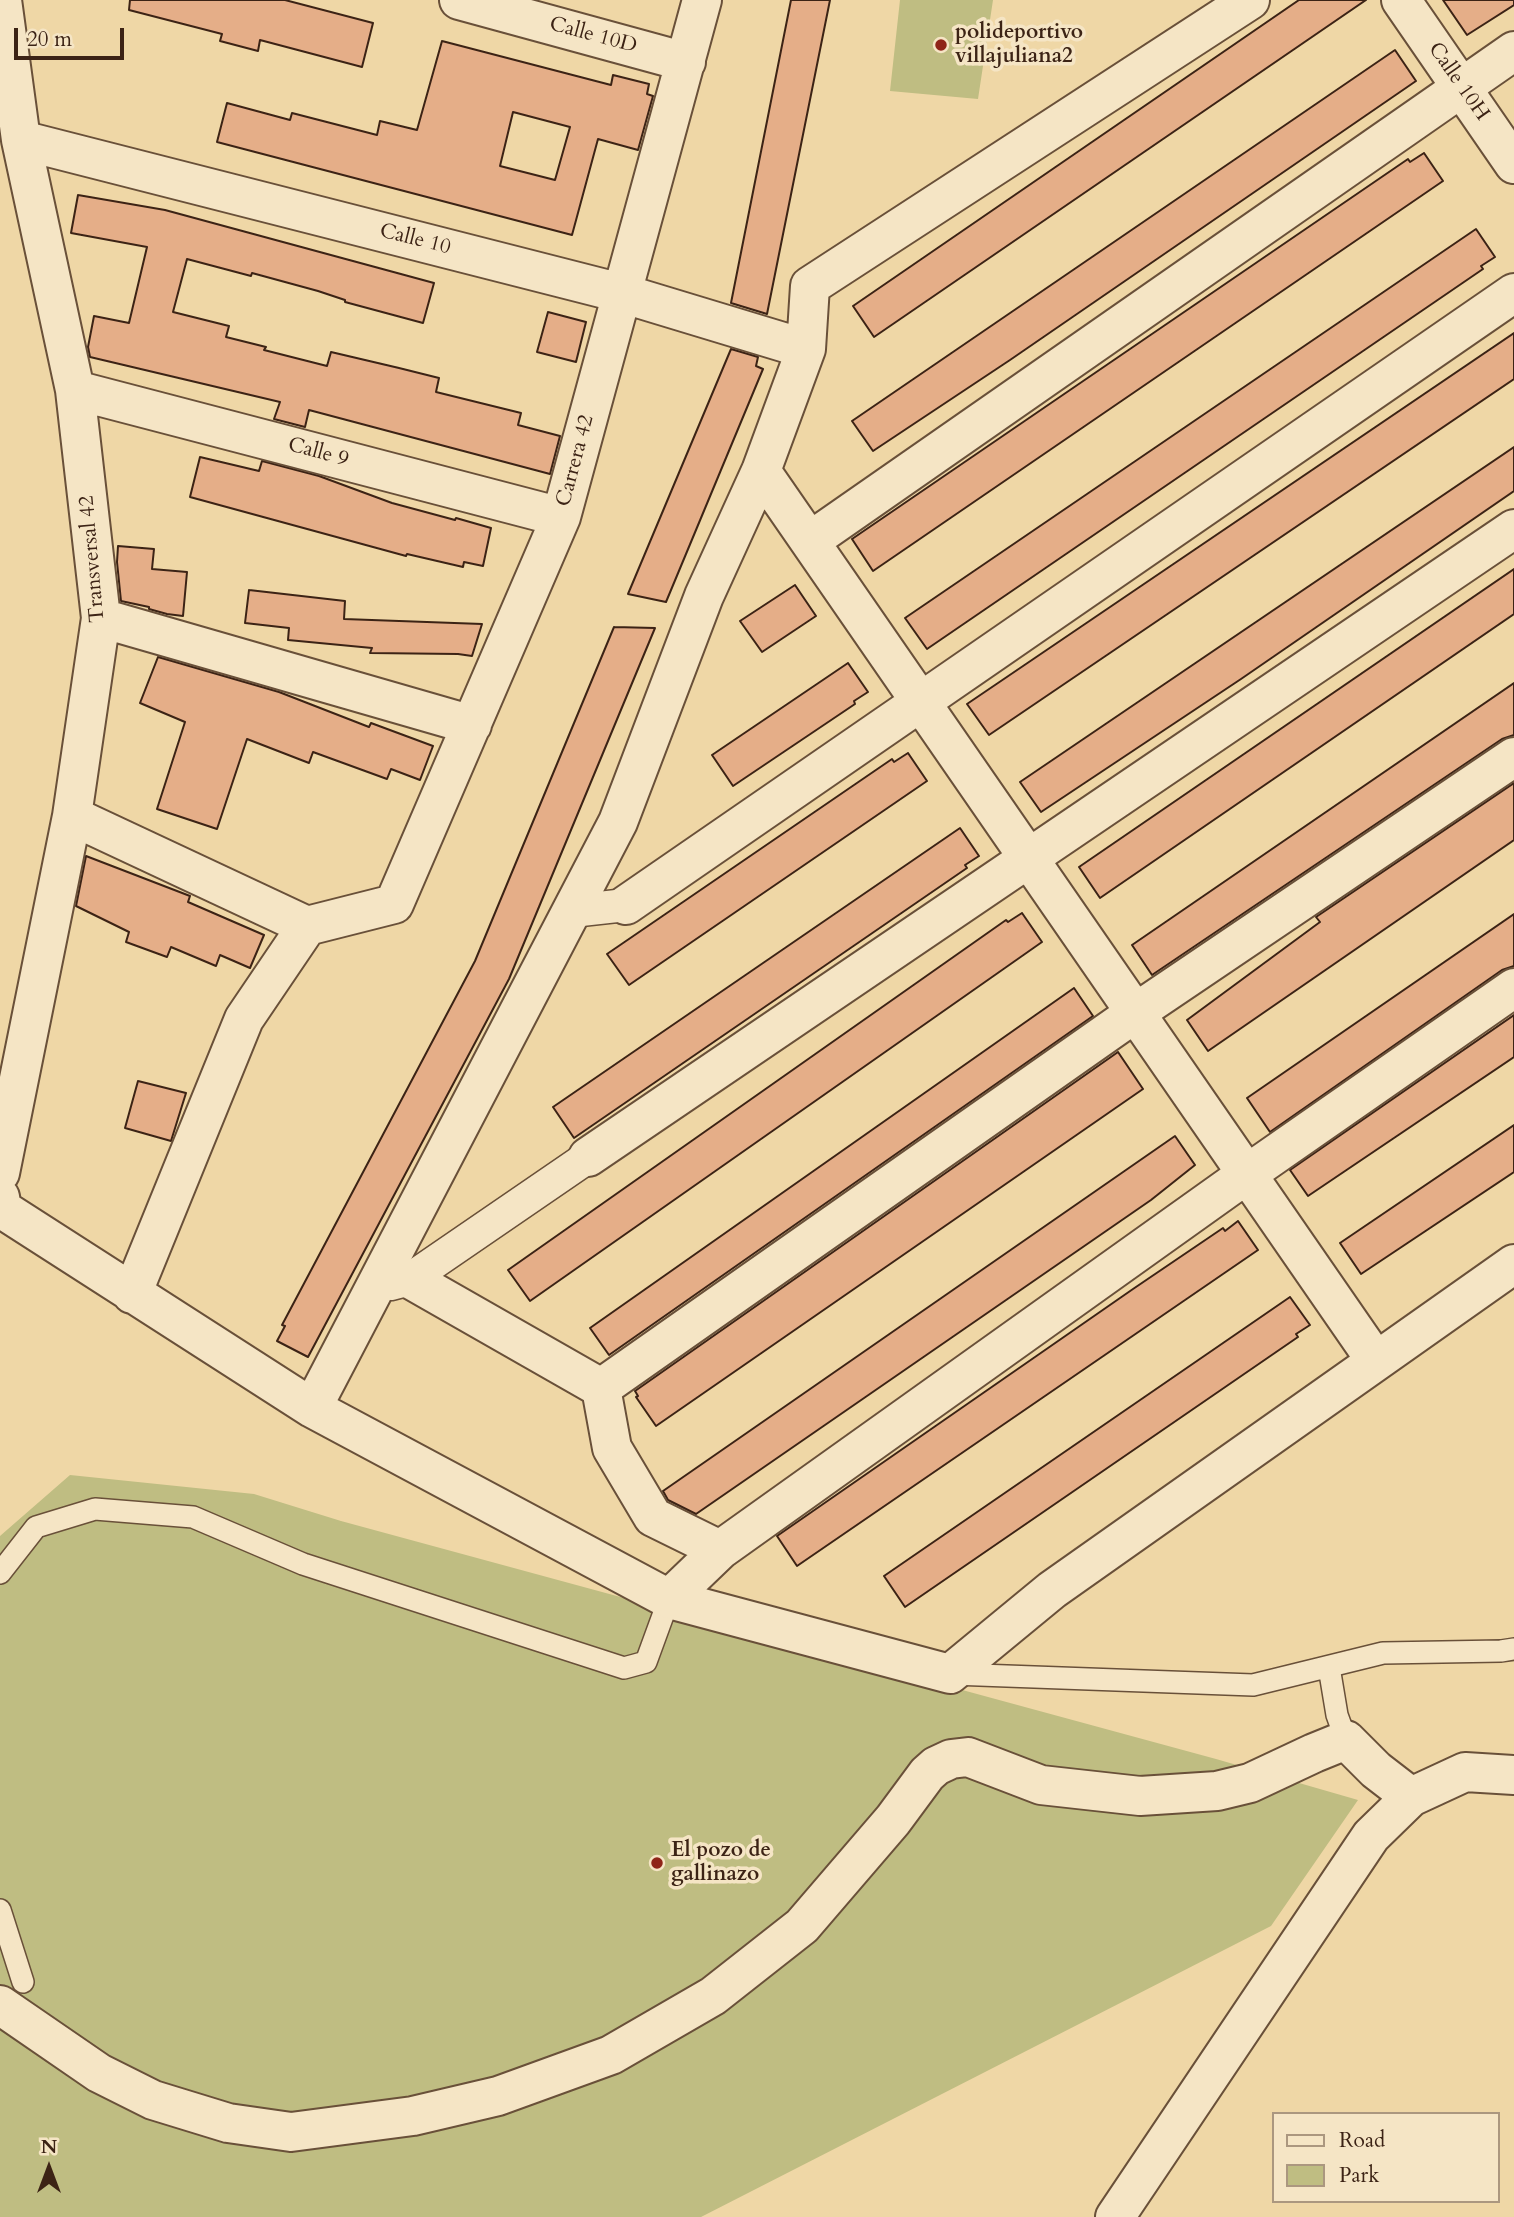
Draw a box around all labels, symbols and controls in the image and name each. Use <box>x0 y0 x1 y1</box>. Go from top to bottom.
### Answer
street label: Calle 10D <box>546 12 640 60</box>
scale bar <box>18 14 128 58</box>
place label: polideportivo villajuliana2 <box>955 20 1083 70</box>
text: 20 m <box>27 25 72 54</box>
marker: polideportivo villajuliana2 <box>933 37 949 53</box>
street label: Calle 10H <box>1422 38 1494 126</box>
street label: Calle 10 <box>377 219 453 261</box>
street label: Carrera 42 <box>552 412 600 510</box>
street label: Calle 9 <box>285 433 351 473</box>
street label: Transversal 42 <box>75 494 111 624</box>
place label: El pozo de gallinazo <box>671 1838 771 1888</box>
marker: El pozo de gallinazo <box>649 1855 665 1871</box>
legend <box>1272 2112 1500 2203</box>
text: Road <box>1339 2126 1385 2155</box>
north arrow <box>14 2133 84 2203</box>
text: N <box>41 2134 57 2160</box>
text: Park <box>1339 2161 1379 2190</box>

